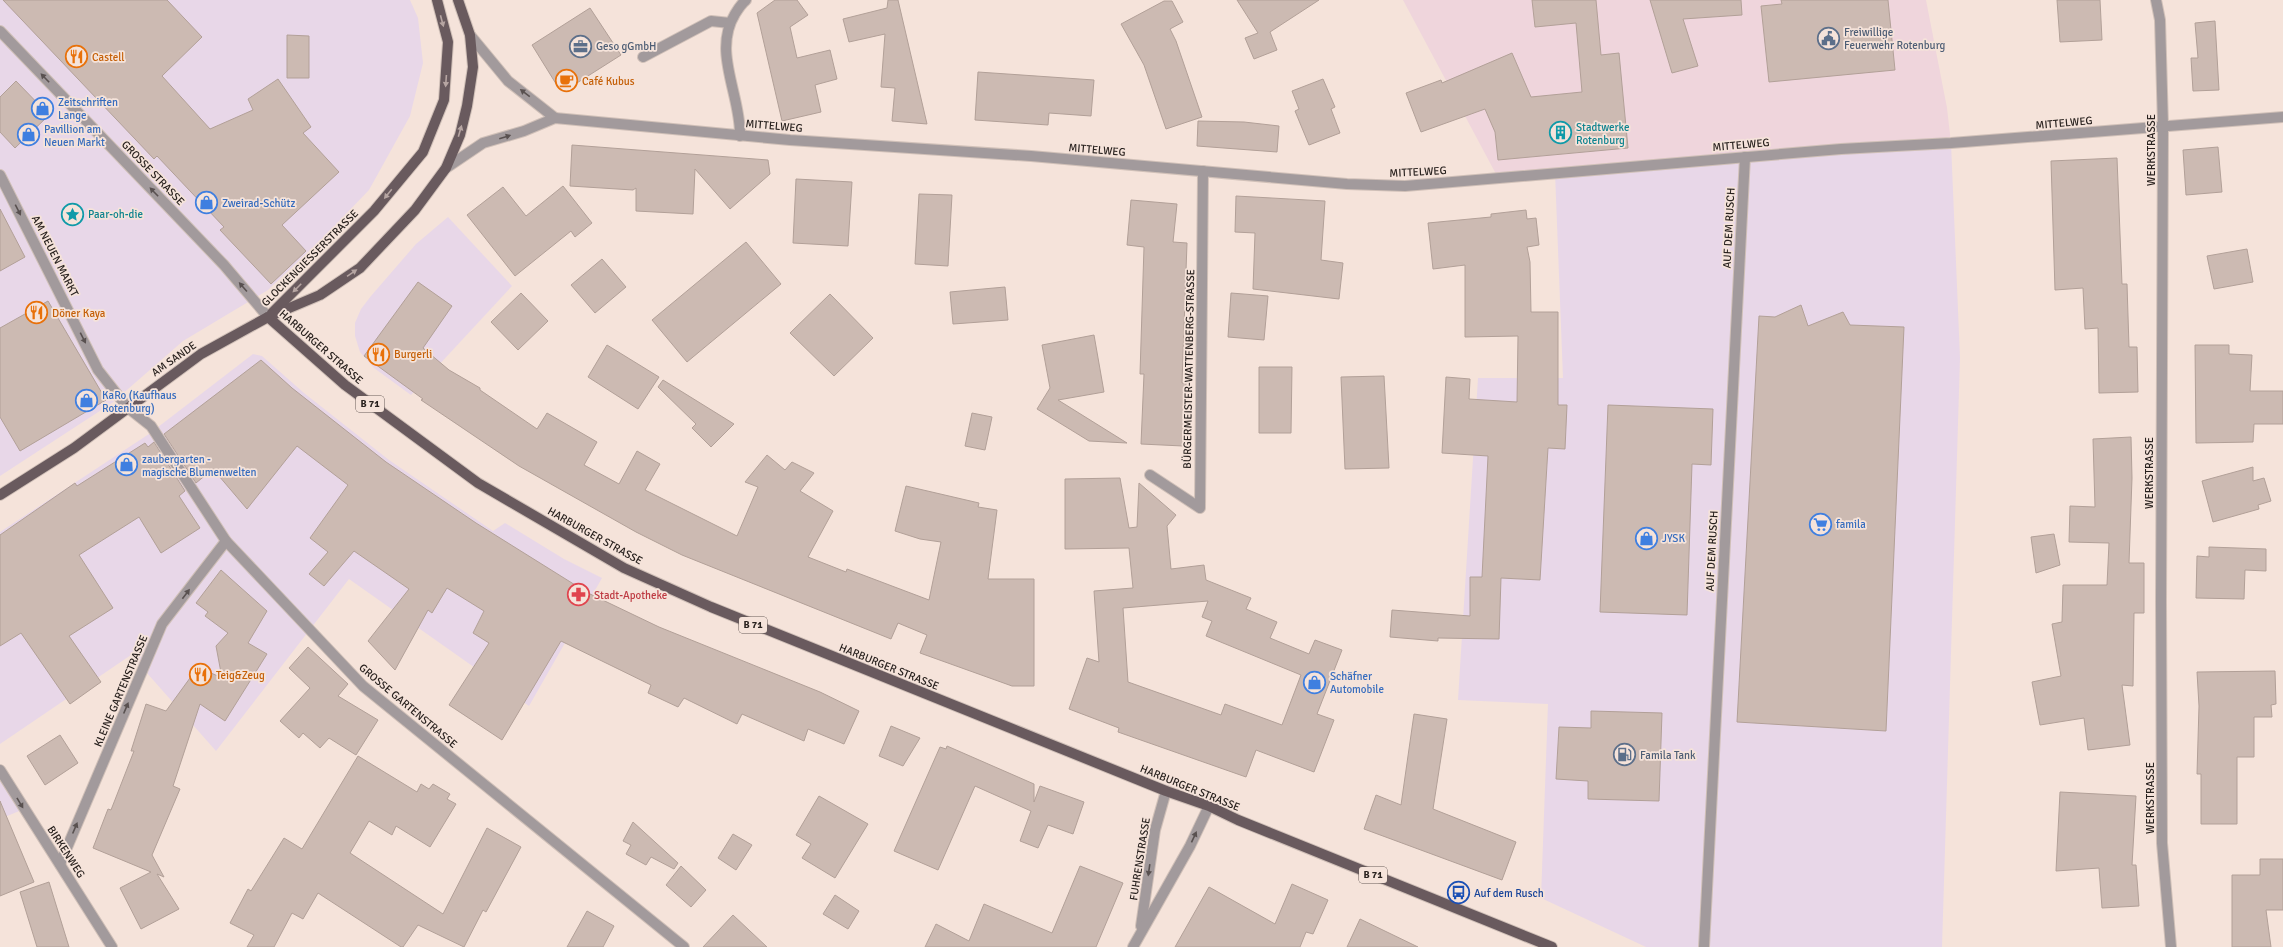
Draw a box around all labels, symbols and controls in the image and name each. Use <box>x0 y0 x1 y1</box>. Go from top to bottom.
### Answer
one-way arrow <box>440 15 446 27</box>
public building icon: Freiwillige Feuerwehr Rotenburg <box>1815 25 1841 51</box>
place label: Freiwillige Feuerwehr Rotenburg <box>1844 26 1946 52</box>
office icon: Geso gGmbH <box>567 33 593 59</box>
place label: Geso gGmbH <box>596 40 656 53</box>
restaurant icon: Castell <box>63 44 89 70</box>
place label: Castell <box>92 51 125 64</box>
cafe icon: Café Kubus <box>553 68 579 94</box>
one-way arrow <box>40 73 50 83</box>
one-way arrow <box>442 75 449 87</box>
place label: Café Kubus <box>582 75 635 88</box>
one-way arrow <box>519 89 530 98</box>
shop icon: Zeitschriften Lange <box>29 95 55 121</box>
place label: Zeitschriften Lange <box>58 96 118 122</box>
street label: MITTELWEG <box>2035 114 2093 132</box>
street label: WERKSTRASSE <box>2145 114 2158 186</box>
street label: MITTELWEG <box>745 117 803 135</box>
building icon: Stadtwerke Rotenburg <box>1548 120 1574 146</box>
place label: Stadtwerke Rotenburg <box>1576 121 1629 147</box>
shop icon: Pavillion am Neuen Markt <box>16 122 42 148</box>
place label: Pavillion am Neuen Markt <box>44 123 105 149</box>
one-way arrow <box>458 125 464 138</box>
one-way arrow <box>499 134 511 140</box>
street label: MITTELWEG <box>1712 136 1770 154</box>
street label: GROSSE STRASSE <box>119 138 187 208</box>
street label: MITTELWEG <box>1068 141 1126 159</box>
street label: MITTELWEG <box>1389 164 1447 180</box>
one-way arrow <box>150 187 159 197</box>
street label: AUF DEM RUSCH <box>1720 187 1738 269</box>
one-way arrow <box>383 189 392 200</box>
shop icon: Zweirad-Schütz <box>194 190 220 216</box>
place label: Zweirad-Schütz <box>222 197 296 210</box>
place icon: Paar-oh-die <box>60 201 86 227</box>
one-way arrow <box>15 204 21 216</box>
street label: GLOCKENGIESSERSTRASSE <box>259 207 361 309</box>
place label: Paar-oh-die <box>88 208 143 221</box>
street label: AM NEUEN MARKT <box>29 213 81 299</box>
street label: BÜRGERMEISTER-WATTENBERG-STRASSE <box>1180 269 1197 469</box>
one-way arrow <box>346 270 358 277</box>
one-way arrow <box>239 283 248 292</box>
one-way arrow <box>292 283 302 293</box>
restaurant icon: Döner Kaya <box>24 300 50 326</box>
place label: Döner Kaya <box>52 307 106 320</box>
street label: HARBURGER STRASSE <box>277 307 365 387</box>
one-way arrow <box>80 332 86 344</box>
street label: AM SANDE <box>149 339 199 379</box>
restaurant icon: Burgerli <box>365 341 391 367</box>
place label: Burgerli <box>394 348 432 361</box>
shop icon: KaRo (Kaufhaus Rotenburg) <box>73 388 99 414</box>
place label: KaRo (Kaufhaus Rotenburg) <box>102 389 177 415</box>
road number: B 71 <box>356 396 384 412</box>
street label: WERKSTRASSE <box>2143 437 2156 509</box>
shop icon: zaubergarten - magische Blumenwelten <box>114 452 140 478</box>
place label: zaubergarten - magische Blumenwelten <box>142 453 256 479</box>
street label: HARBURGER STRASSE <box>545 504 645 568</box>
street label: AUF DEM RUSCH <box>1703 510 1721 592</box>
supermarket icon: famila <box>1808 511 1834 537</box>
place label: famila <box>1836 518 1866 531</box>
shop icon: JYSK <box>1633 525 1659 551</box>
place label: JYSK <box>1662 532 1685 545</box>
pharmacy icon: Stadt-Apotheke <box>565 582 591 608</box>
one-way arrow <box>182 588 190 599</box>
place label: Stadt-Apotheke <box>594 589 667 602</box>
road number: B 71 <box>739 617 767 633</box>
street label: KLEINE GARTENSTRASSE <box>92 633 150 749</box>
street label: HARBURGER STRASSE <box>837 641 941 693</box>
street label: GROSSE GARTENSTRASSE <box>356 661 460 751</box>
restaurant icon: Teig&Zeug <box>187 662 213 688</box>
place label: Teig&Zeug <box>216 669 265 682</box>
shop icon: Schäfner Automobile <box>1301 669 1327 695</box>
place label: Schäfner Automobile <box>1330 670 1384 696</box>
one-way arrow <box>124 702 130 714</box>
fuel station icon: Famila Tank <box>1612 742 1638 768</box>
place label: Famila Tank <box>1640 749 1696 762</box>
street label: HARBURGER STRASSE <box>1138 762 1242 814</box>
street label: WERKSTRASSE <box>2144 762 2157 834</box>
one-way arrow <box>17 797 24 809</box>
street label: FUHRENSTRASSE <box>1127 817 1153 901</box>
one-way arrow <box>72 822 78 833</box>
street label: BIRKENWEG <box>44 824 88 880</box>
one-way arrow <box>1191 831 1197 843</box>
one-way arrow <box>1146 864 1152 876</box>
road number: B 71 <box>1359 867 1387 883</box>
bus stop icon: Auf dem Rusch <box>1446 880 1472 906</box>
place label: Auf dem Rusch <box>1474 887 1544 900</box>

